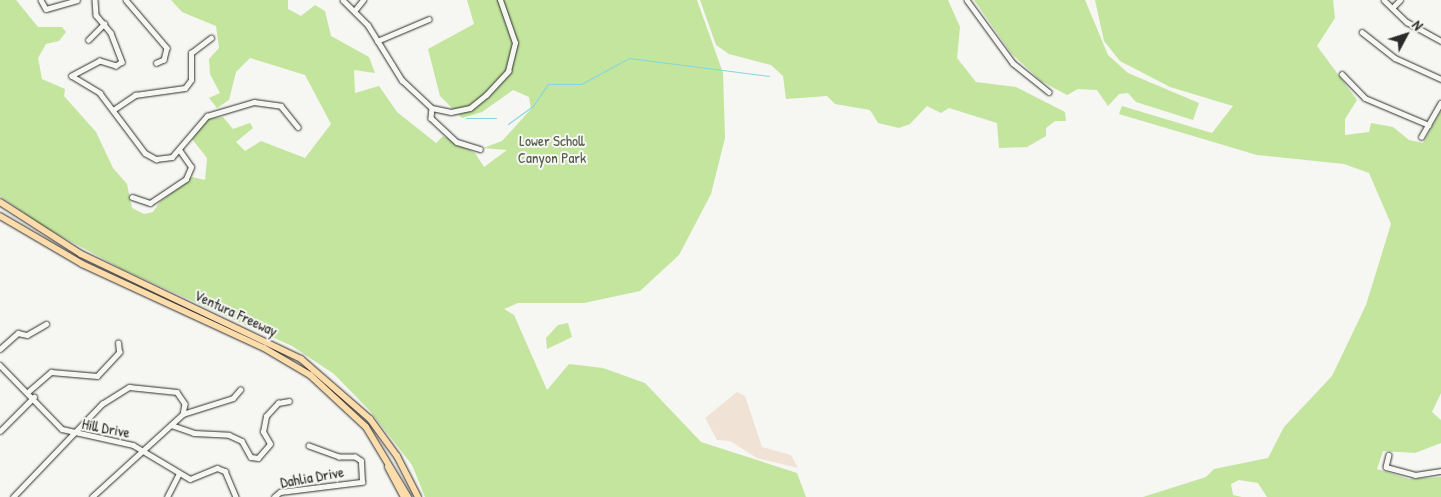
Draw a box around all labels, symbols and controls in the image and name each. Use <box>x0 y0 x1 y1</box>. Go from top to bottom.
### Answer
north arrow <box>1381 10 1431 60</box>
text: N <box>1408 16 1428 34</box>
park label: Lower Scholl Canyon Park <box>518 131 586 166</box>
street label: Ventura Freeway <box>191 286 281 340</box>
street label: Hill Drive <box>80 415 132 441</box>
street label: Dahlia Drive <box>279 463 345 491</box>

